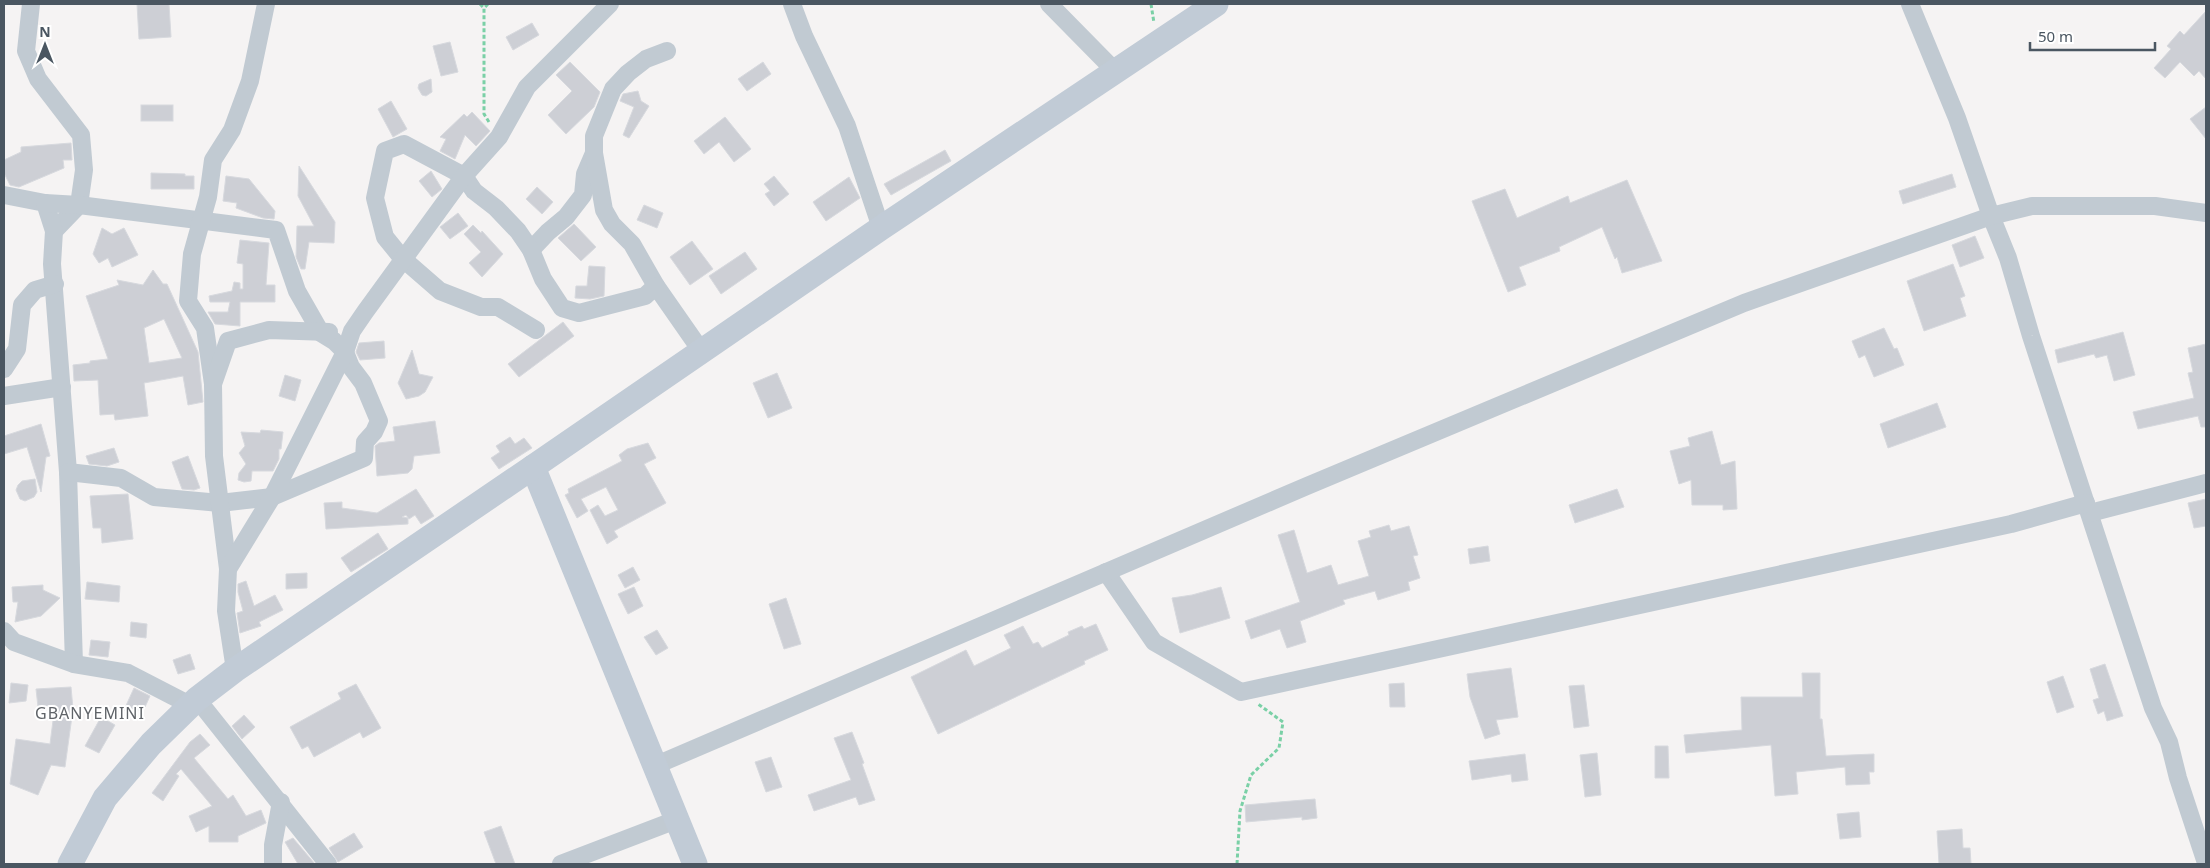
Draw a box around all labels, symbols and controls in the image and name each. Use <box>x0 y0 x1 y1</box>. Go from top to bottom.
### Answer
north arrow <box>20 20 70 70</box>
scale bar <box>2030 20 2155 52</box>
text: N <box>39 22 51 41</box>
text: 50 m <box>2038 26 2073 46</box>
district label: GBANYEMINI <box>35 702 145 724</box>

